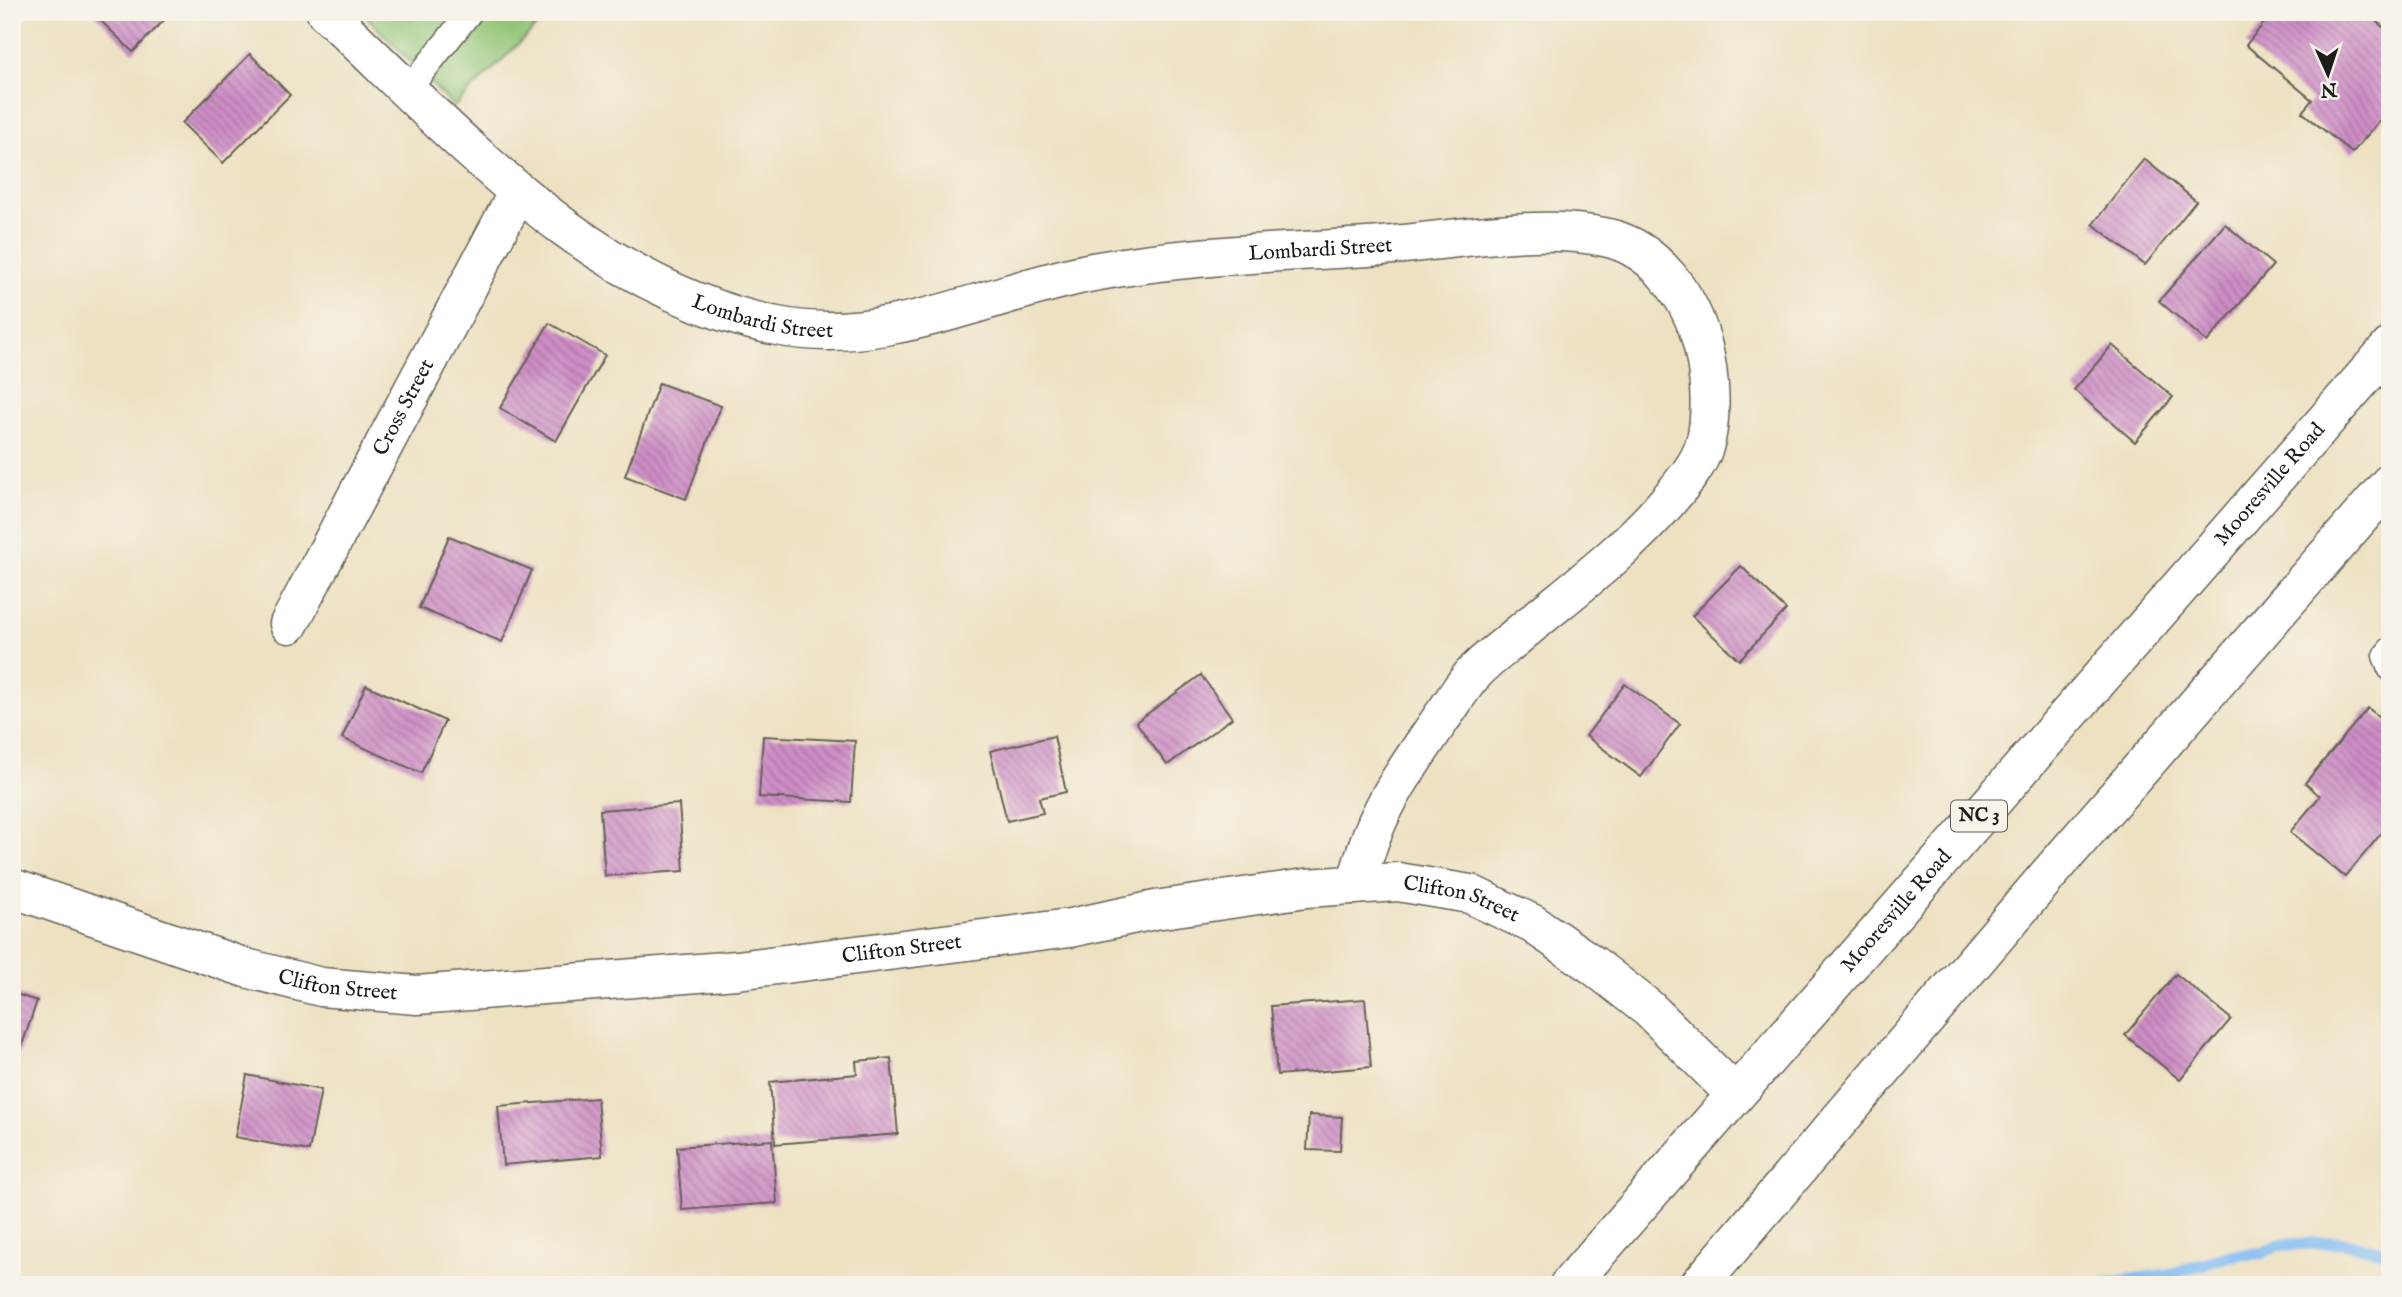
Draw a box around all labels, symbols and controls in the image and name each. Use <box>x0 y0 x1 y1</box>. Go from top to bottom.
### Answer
north arrow <box>2294 38 2364 108</box>
text: N <box>2319 77 2339 101</box>
street label: Lombardi Street <box>1247 232 1393 268</box>
street label: Lombardi Street <box>688 288 833 345</box>
street label: Cross Street <box>367 355 440 460</box>
street label: Mooresville Road <box>2209 417 2331 552</box>
road number: NC 3 <box>1951 800 2007 832</box>
street label: Mooresville Road <box>1835 843 1958 978</box>
street label: Clifton Street <box>1401 870 1524 929</box>
street label: Clifton Street <box>840 928 963 970</box>
street label: Clifton Street <box>275 963 398 1007</box>

